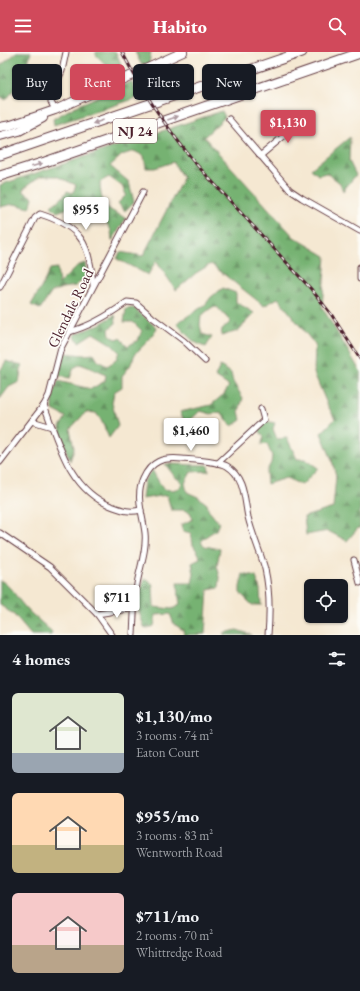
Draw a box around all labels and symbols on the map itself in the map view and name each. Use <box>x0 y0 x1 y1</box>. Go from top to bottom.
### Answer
pin: $1,130 <box>255 110 321 144</box>
one-way arrow <box>168 115 180 121</box>
one-way arrow <box>92 119 104 125</box>
road number: NJ 24 <box>113 119 157 143</box>
one-way arrow <box>32 162 44 168</box>
pin: $955 <box>62 197 110 231</box>
street label: Glendale Road <box>43 265 98 351</box>
pin: $1,460 <box>158 418 224 452</box>
pin: $711 <box>93 585 141 619</box>

